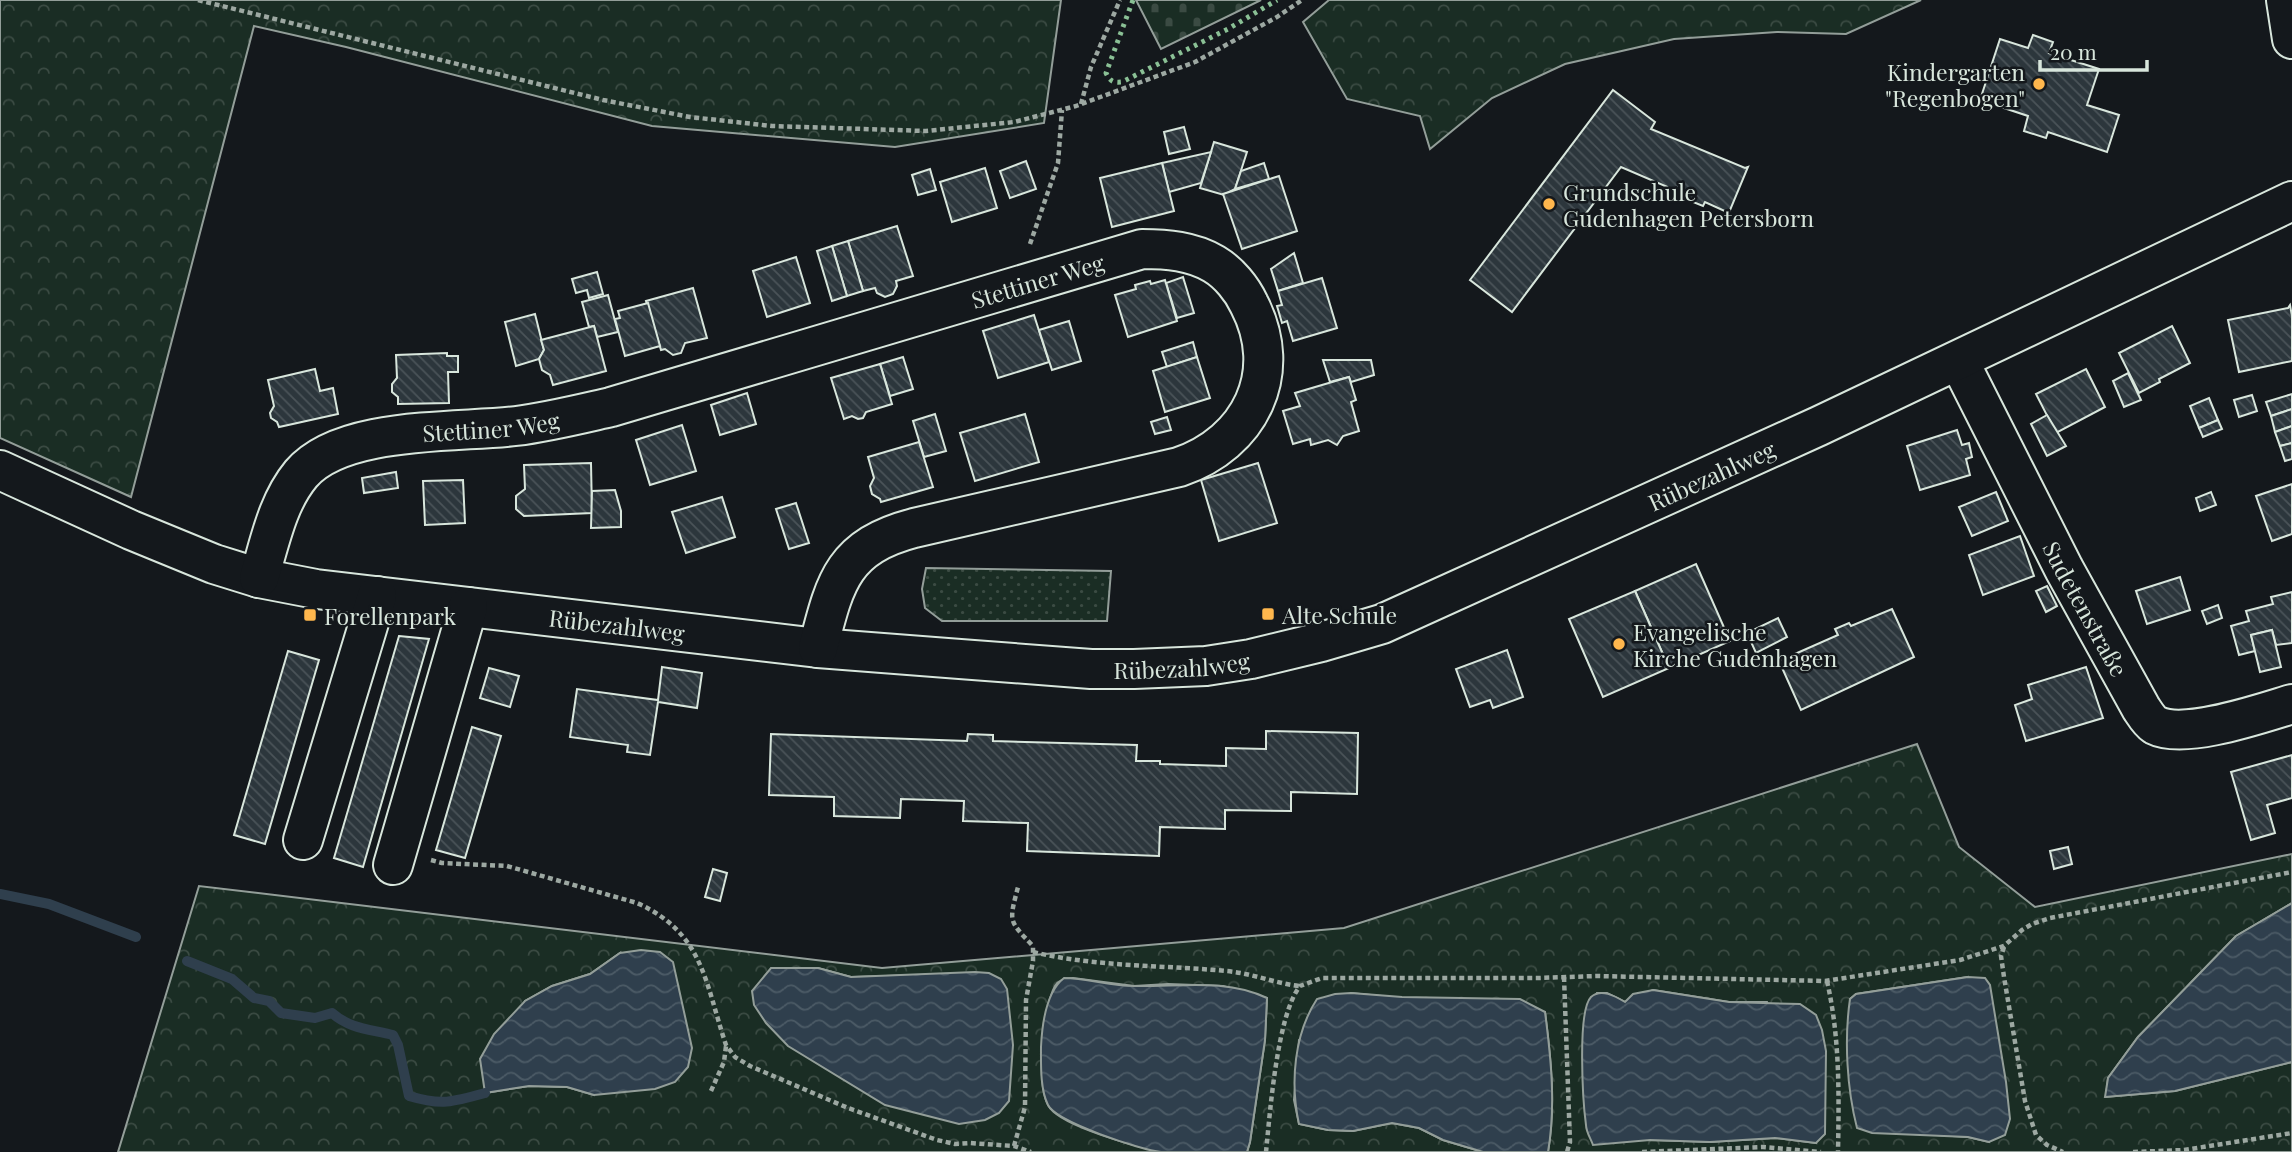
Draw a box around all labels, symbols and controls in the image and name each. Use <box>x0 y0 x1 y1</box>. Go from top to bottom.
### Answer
scale bar <box>2040 28 2147 72</box>
text: 20 m <box>2050 37 2097 65</box>
place label: Kindergarten "Regenbogen" <box>1885 56 2025 113</box>
marker: Kindergarten "Regenbogen" <box>2031 76 2047 92</box>
place label: Grundschule Gudenhagen Petersborn <box>1563 176 1814 233</box>
marker: Grundschule Gudenhagen Petersborn <box>1541 196 1557 212</box>
street label: Stettiner Weg <box>967 246 1108 315</box>
street label: Stettiner Weg <box>421 403 562 448</box>
street label: Rübezahlweg <box>1643 432 1780 517</box>
street label: Sudetenstraße <box>2037 535 2136 681</box>
place label: Alte Schule <box>1281 599 1397 630</box>
place label: Forellenpark <box>324 600 456 631</box>
street label: Rübezahlweg <box>547 601 687 648</box>
marker: Alte Schule <box>1260 606 1276 622</box>
marker: Forellenpark <box>302 607 318 623</box>
place label: Evangelische Kirche Gudenhagen <box>1633 616 1837 673</box>
marker: Evangelische Kirche Gudenhagen <box>1611 636 1627 652</box>
street label: Rübezahlweg <box>1113 644 1252 685</box>

